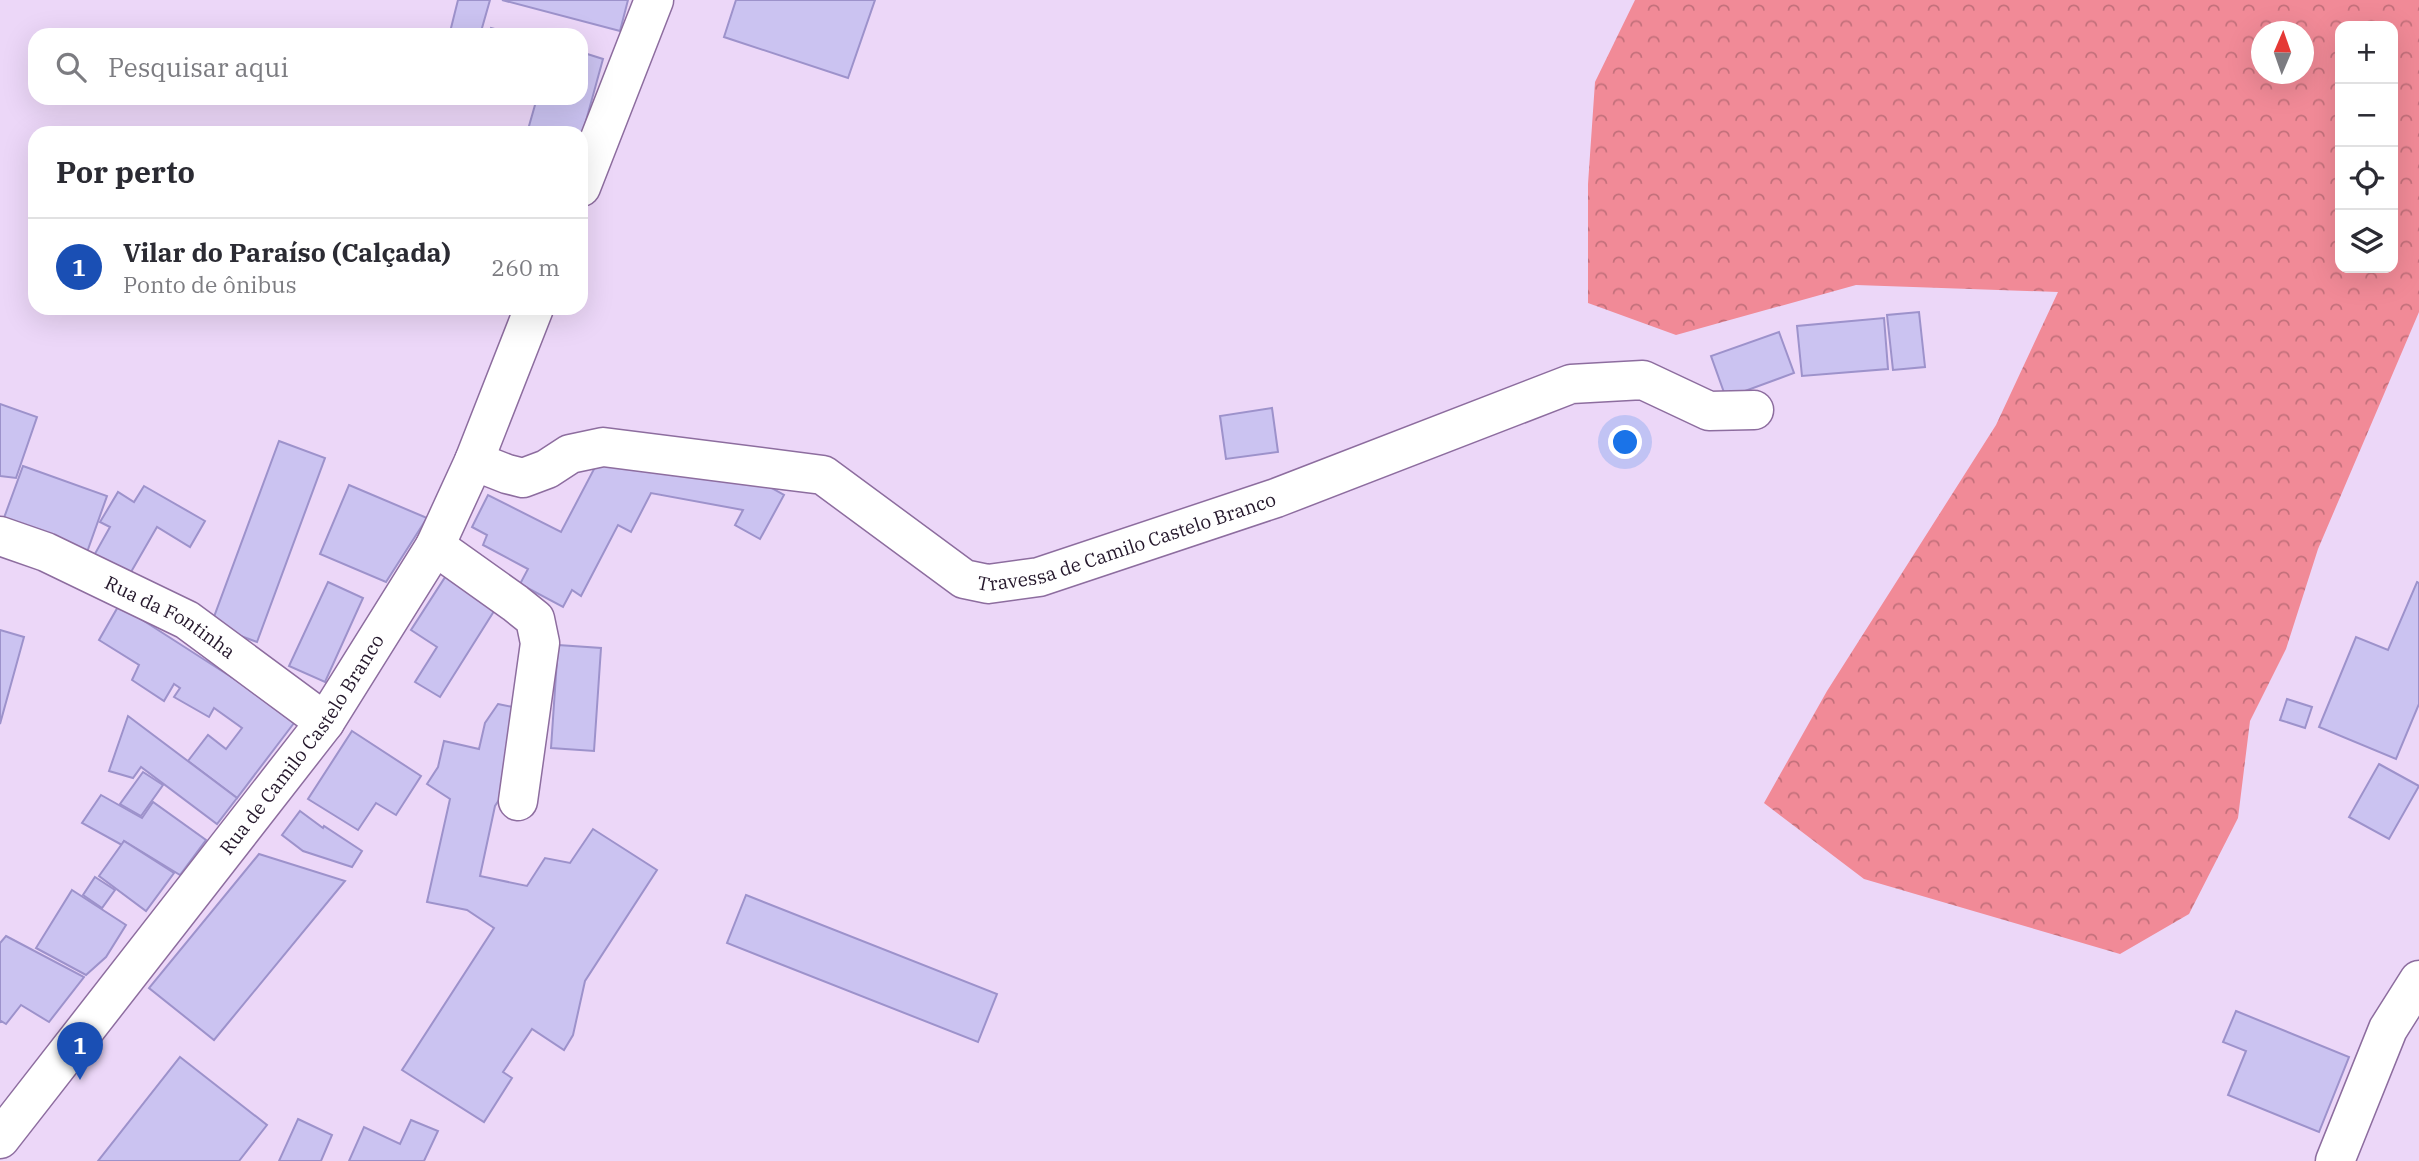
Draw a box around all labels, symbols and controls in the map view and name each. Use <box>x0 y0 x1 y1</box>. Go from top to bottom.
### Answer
north arrow <box>2251 21 2314 84</box>
map controls <box>2335 21 2398 273</box>
button: + <box>2335 21 2398 84</box>
search box <box>28 28 588 105</box>
icon: search <box>52 48 90 86</box>
text: Pesquisar aqui <box>108 50 289 84</box>
button: − <box>2335 84 2398 147</box>
button: locate <box>2335 147 2398 210</box>
text: Por perto <box>56 152 195 191</box>
button: layers <box>2335 210 2398 273</box>
text: Vilar do Paraíso (Calçada) <box>123 235 451 269</box>
text: 1 <box>72 252 86 282</box>
text: 260 m <box>491 252 560 282</box>
text: Ponto de ônibus <box>123 269 297 299</box>
your location <box>1608 425 1642 459</box>
street label: Travessa de Camilo Castelo Branco <box>975 487 1279 596</box>
street label: Rua da Fontinha <box>101 570 240 664</box>
street label: Rua de Camilo Castelo Branco <box>214 630 389 859</box>
pin: 1 <box>57 1022 103 1080</box>

